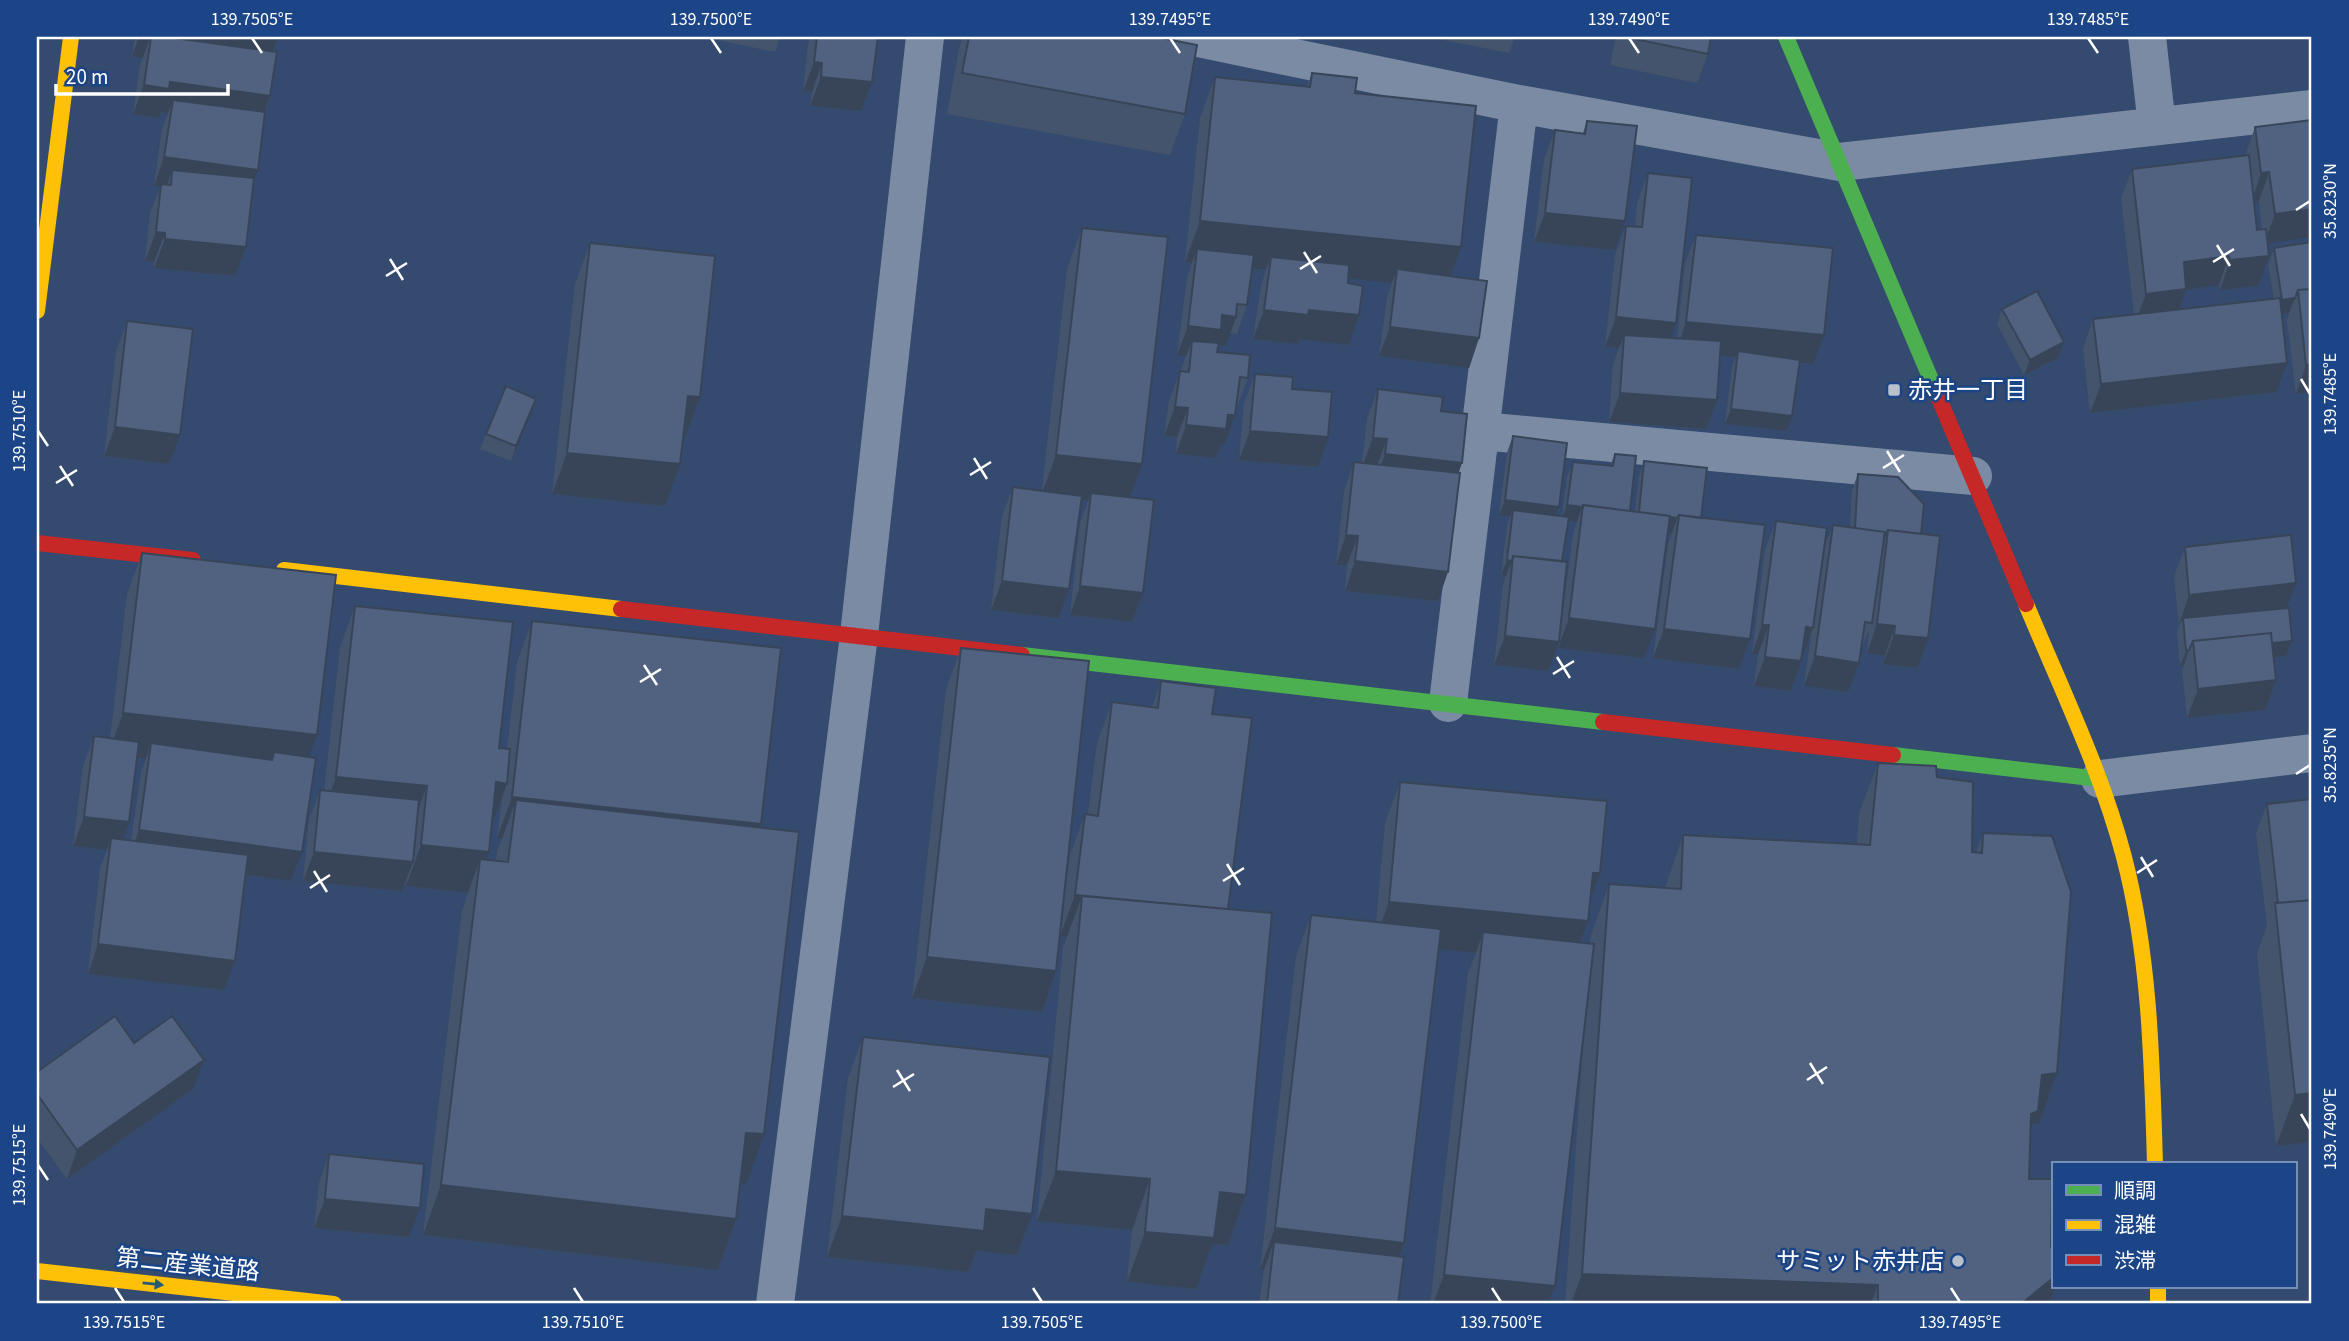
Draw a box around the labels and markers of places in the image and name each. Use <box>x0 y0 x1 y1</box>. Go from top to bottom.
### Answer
place label: 赤井一丁目 <box>1908 373 2028 408</box>
marker: 赤井一丁目 <box>1886 382 1902 398</box>
place label: サミット赤井店 <box>1776 1244 1944 1279</box>
marker: サミット赤井店 <box>1950 1253 1966 1269</box>

